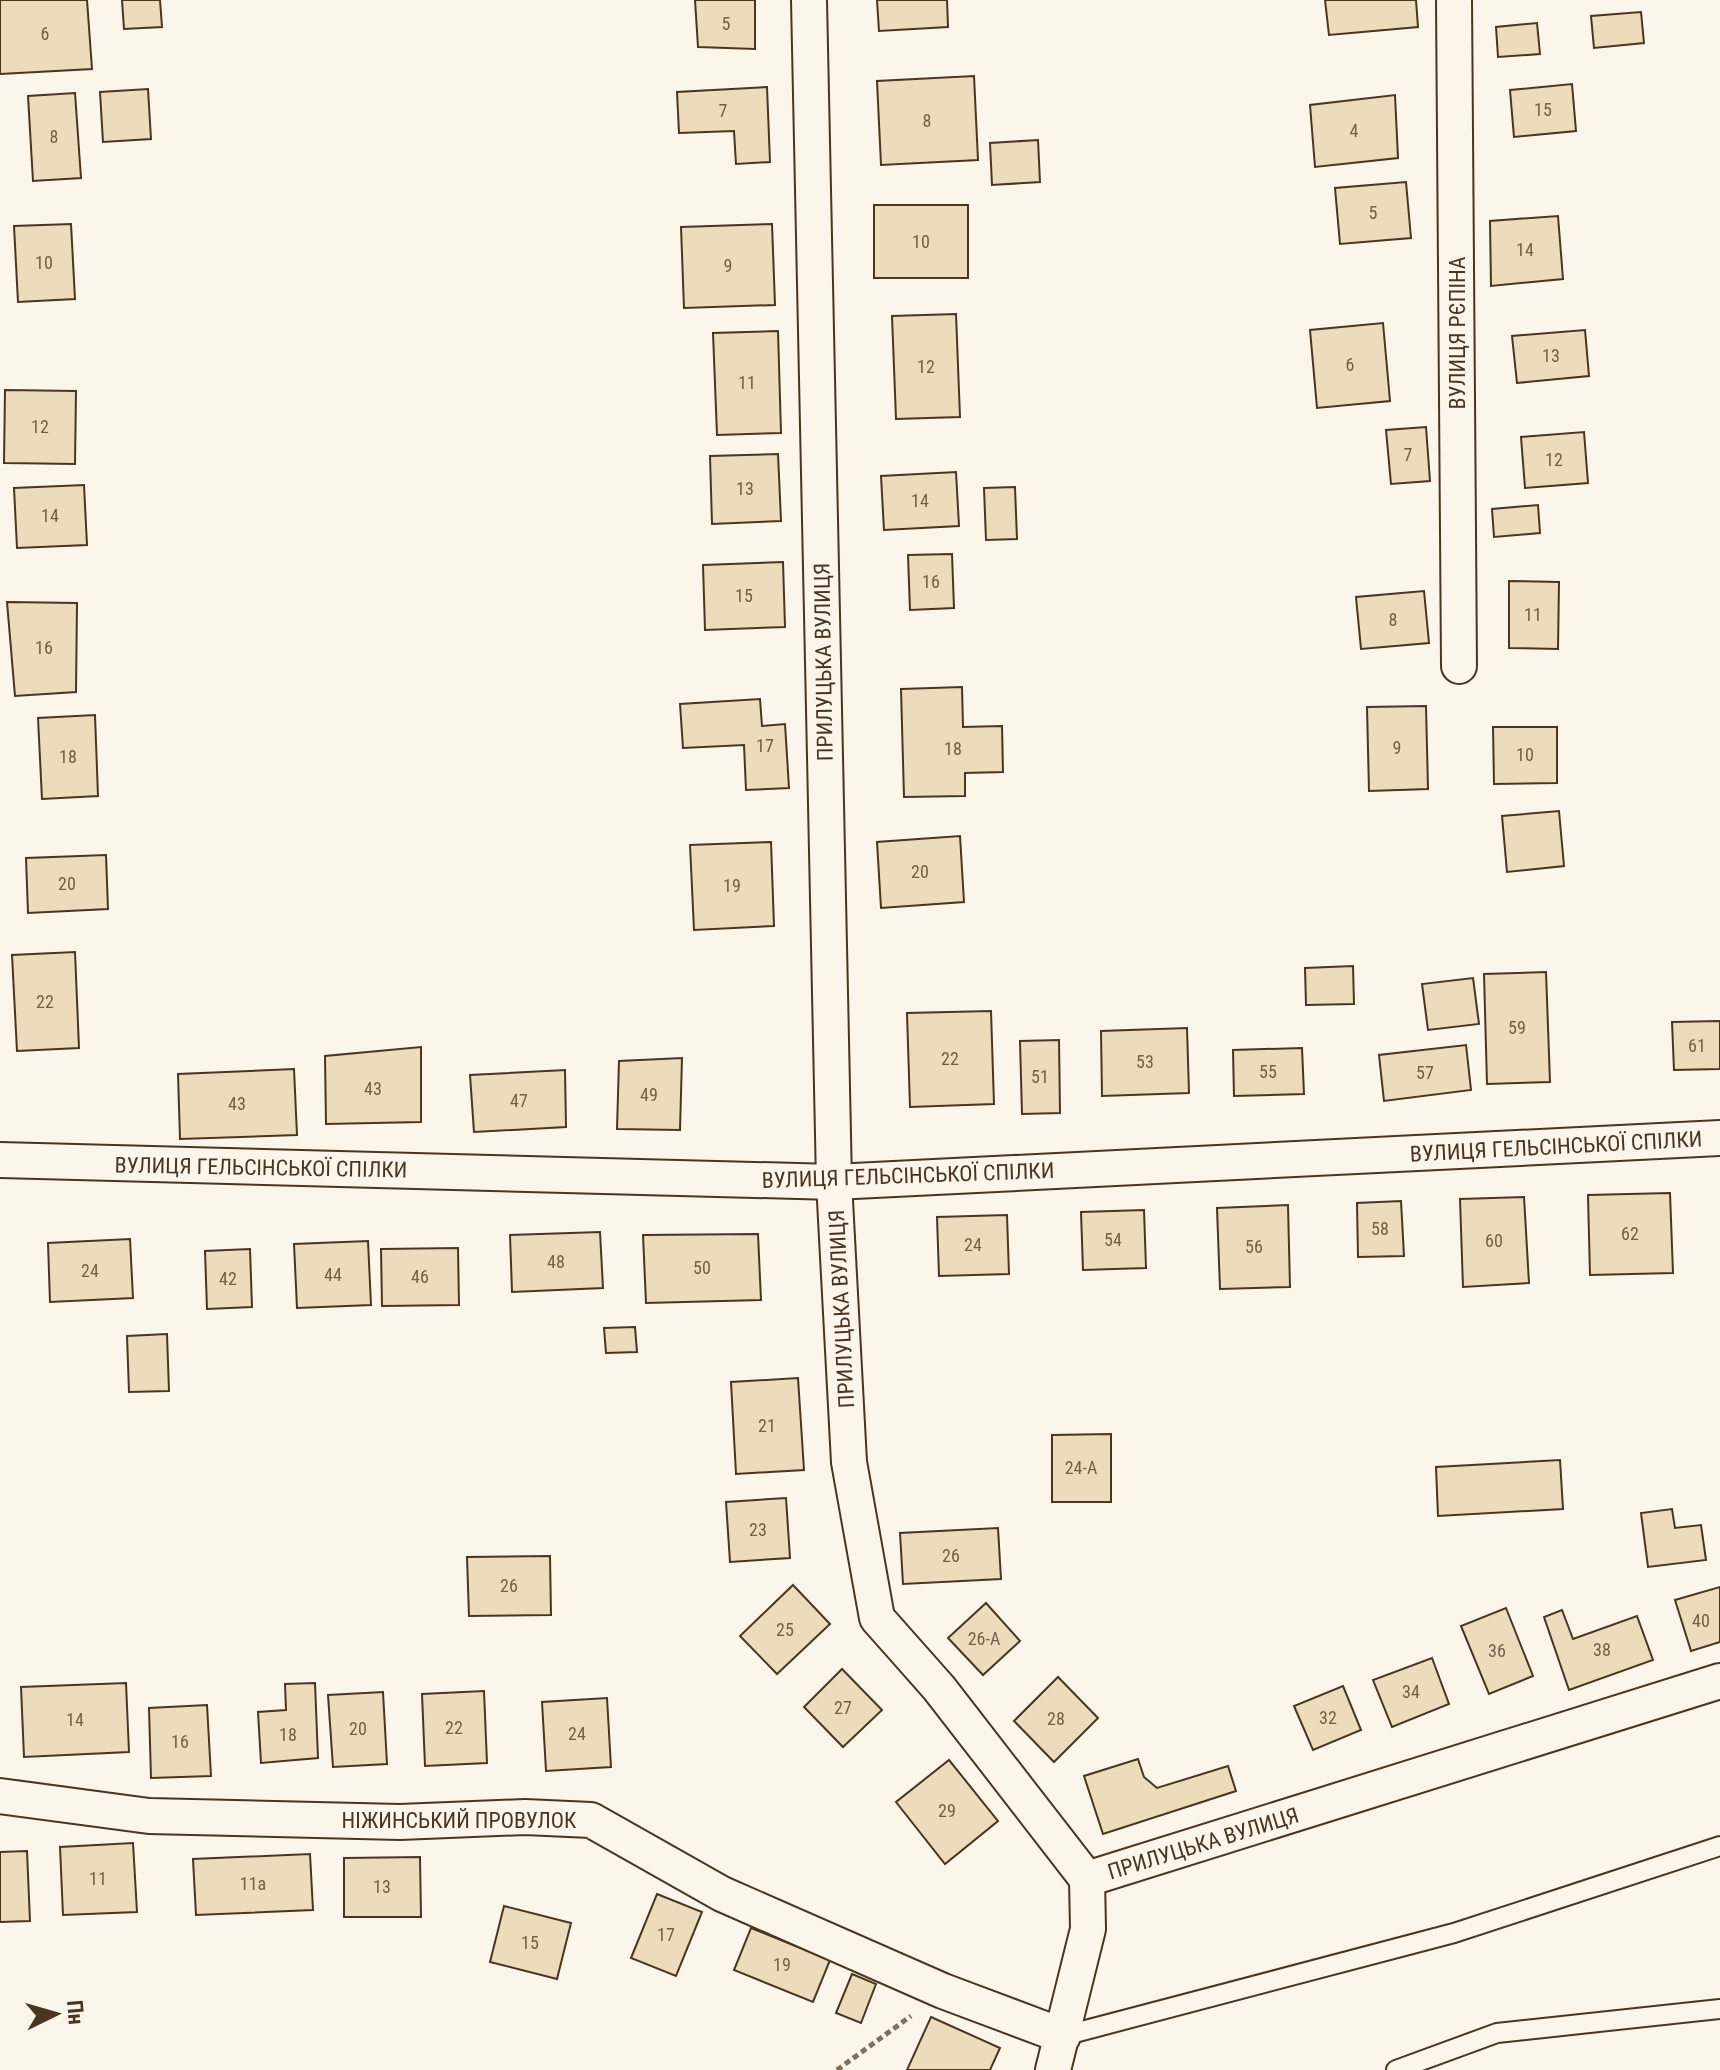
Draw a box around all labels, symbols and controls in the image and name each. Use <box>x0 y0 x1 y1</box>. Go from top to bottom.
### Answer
house number: 5 <box>722 13 731 34</box>
house number: 6 <box>41 23 49 44</box>
house number: 15 <box>1534 99 1552 120</box>
house number: 7 <box>719 100 728 121</box>
house number: 8 <box>923 110 931 131</box>
house number: 4 <box>1350 120 1359 141</box>
house number: 8 <box>50 126 58 147</box>
house number: 5 <box>1369 202 1378 223</box>
house number: 10 <box>912 231 930 252</box>
house number: 14 <box>1516 239 1534 260</box>
house number: 10 <box>35 252 53 273</box>
house number: 9 <box>724 255 732 276</box>
street label: ВУЛИЦЯ РЄПІНА <box>1445 256 1470 409</box>
house number: 13 <box>1542 345 1560 366</box>
house number: 6 <box>1346 354 1354 375</box>
house number: 12 <box>917 356 935 377</box>
house number: 11 <box>738 372 756 393</box>
house number: 12 <box>31 416 49 437</box>
house number: 7 <box>1404 444 1413 465</box>
house number: 12 <box>1545 449 1563 470</box>
house number: 13 <box>736 478 754 499</box>
house number: 14 <box>911 490 929 511</box>
house number: 14 <box>41 505 59 526</box>
street label: ПРИЛУЦЬКА ВУЛИЦЯ <box>809 563 838 761</box>
house number: 16 <box>922 571 940 592</box>
house number: 15 <box>735 585 753 606</box>
house number: 11 <box>1524 604 1542 625</box>
house number: 8 <box>1389 609 1397 630</box>
house number: 16 <box>35 637 53 658</box>
house number: 17 <box>756 735 774 756</box>
house number: 9 <box>1393 737 1401 758</box>
house number: 18 <box>944 738 962 759</box>
house number: 10 <box>1516 744 1534 765</box>
house number: 18 <box>59 746 77 767</box>
house number: 20 <box>911 861 929 882</box>
house number: 20 <box>58 873 76 894</box>
house number: 19 <box>723 875 741 896</box>
house number: 22 <box>36 991 54 1012</box>
house number: 59 <box>1508 1017 1526 1038</box>
house number: 61 <box>1688 1035 1706 1056</box>
house number: 22 <box>941 1048 959 1069</box>
house number: 53 <box>1136 1051 1154 1072</box>
house number: 55 <box>1259 1061 1277 1082</box>
house number: 57 <box>1416 1062 1434 1083</box>
house number: 51 <box>1031 1066 1049 1087</box>
house number: 43 <box>364 1078 382 1099</box>
house number: 49 <box>640 1084 658 1105</box>
house number: 47 <box>510 1090 528 1111</box>
house number: 43 <box>228 1093 246 1114</box>
street label: ВУЛИЦЯ ГЕЛЬСІНСЬКОЇ СПІЛКИ <box>1409 1126 1703 1167</box>
street label: ВУЛИЦЯ ГЕЛЬСІНСЬКОЇ СПІЛКИ <box>114 1152 408 1183</box>
street label: ВУЛИЦЯ ГЕЛЬСІНСЬКОЇ СПІЛКИ <box>761 1158 1055 1193</box>
street label: ПРИЛУЦЬКА ВУЛИЦЯ <box>824 1209 859 1409</box>
house number: 58 <box>1371 1218 1389 1239</box>
house number: 62 <box>1621 1223 1639 1244</box>
house number: 54 <box>1104 1229 1122 1250</box>
house number: 60 <box>1485 1230 1503 1251</box>
house number: 24 <box>964 1234 982 1255</box>
house number: 56 <box>1245 1236 1263 1257</box>
house number: 48 <box>547 1251 565 1272</box>
house number: 50 <box>693 1257 711 1278</box>
house number: 24 <box>81 1260 99 1281</box>
house number: 44 <box>324 1264 342 1285</box>
house number: 46 <box>411 1266 429 1287</box>
house number: 42 <box>219 1268 237 1289</box>
house number: 21 <box>758 1415 776 1436</box>
house number: 24-А <box>1065 1457 1098 1478</box>
house number: 23 <box>749 1519 767 1540</box>
house number: 26 <box>942 1545 960 1566</box>
house number: 26 <box>500 1575 518 1596</box>
house number: 40 <box>1692 1610 1710 1631</box>
house number: 25 <box>776 1619 794 1640</box>
house number: 26-А <box>968 1628 1001 1649</box>
house number: 38 <box>1593 1639 1611 1660</box>
house number: 36 <box>1488 1640 1506 1661</box>
house number: 34 <box>1402 1681 1420 1702</box>
house number: 27 <box>834 1697 852 1718</box>
house number: 32 <box>1319 1707 1337 1728</box>
house number: 28 <box>1047 1708 1065 1729</box>
house number: 14 <box>66 1709 84 1730</box>
house number: 22 <box>445 1717 463 1738</box>
house number: 20 <box>349 1718 367 1739</box>
house number: 24 <box>568 1723 586 1744</box>
house number: 18 <box>279 1724 297 1745</box>
house number: 16 <box>171 1731 189 1752</box>
house number: 29 <box>938 1800 956 1821</box>
street label: ПРИЛУЦЬКА ВУЛИЦЯ <box>1105 1803 1302 1884</box>
street label: НІЖИНСЬКИЙ ПРОВУЛОК <box>342 1808 577 1833</box>
house number: 11 <box>89 1868 107 1889</box>
house number: 11а <box>240 1873 266 1894</box>
house number: 13 <box>373 1876 391 1897</box>
house number: 17 <box>657 1924 675 1945</box>
house number: 15 <box>521 1932 539 1953</box>
house number: 19 <box>773 1954 791 1975</box>
north arrow <box>16 1974 96 2054</box>
text: Пн <box>62 1999 89 2026</box>

